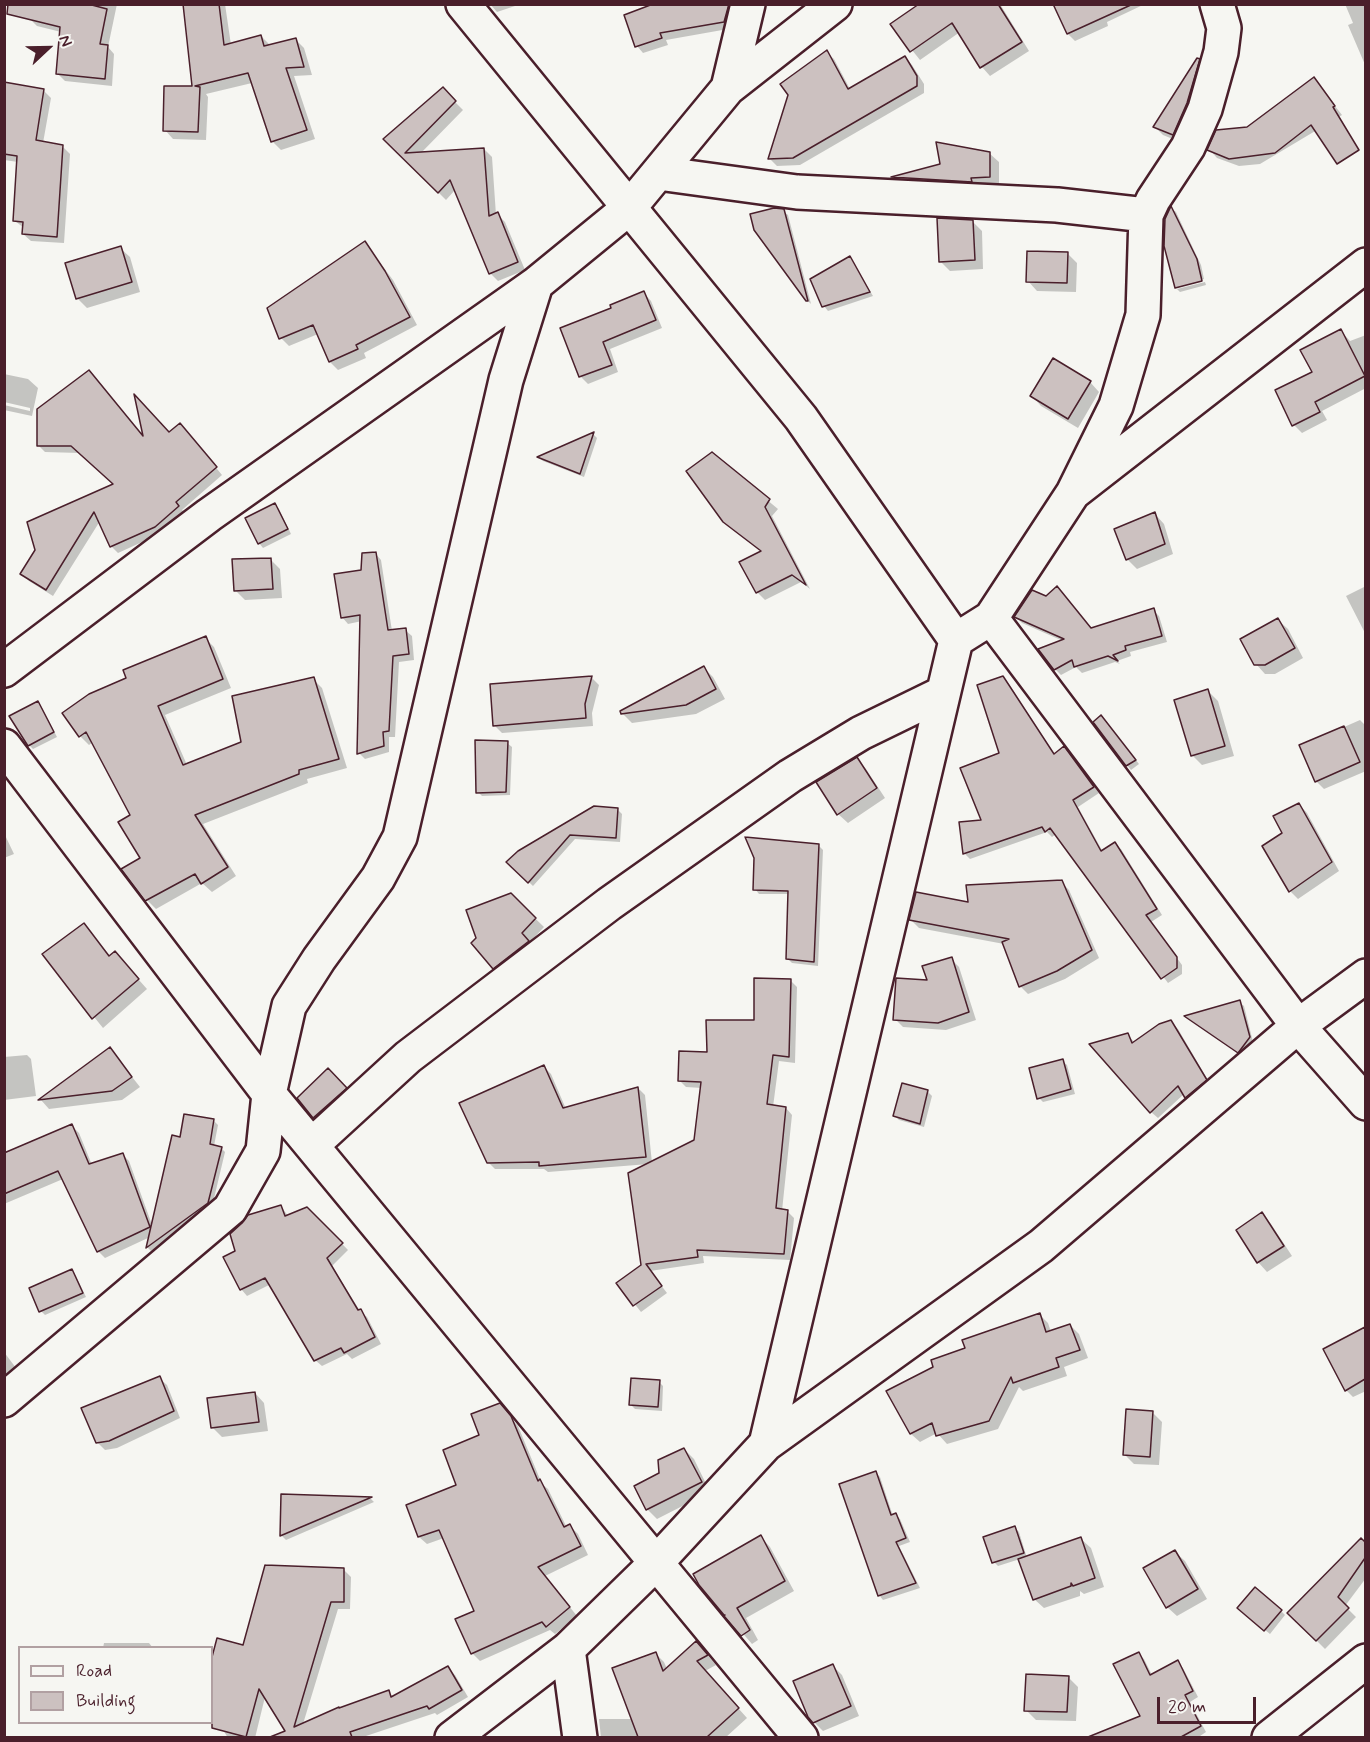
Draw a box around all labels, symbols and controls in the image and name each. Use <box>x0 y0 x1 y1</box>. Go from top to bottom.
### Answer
north arrow <box>18 18 78 78</box>
text: N <box>53 32 77 50</box>
legend <box>18 1646 213 1724</box>
text: Road <box>76 1659 112 1683</box>
scale bar <box>1160 1685 1259 1723</box>
text: Building <box>76 1689 136 1713</box>
text: 20 m <box>1168 1695 1206 1719</box>

